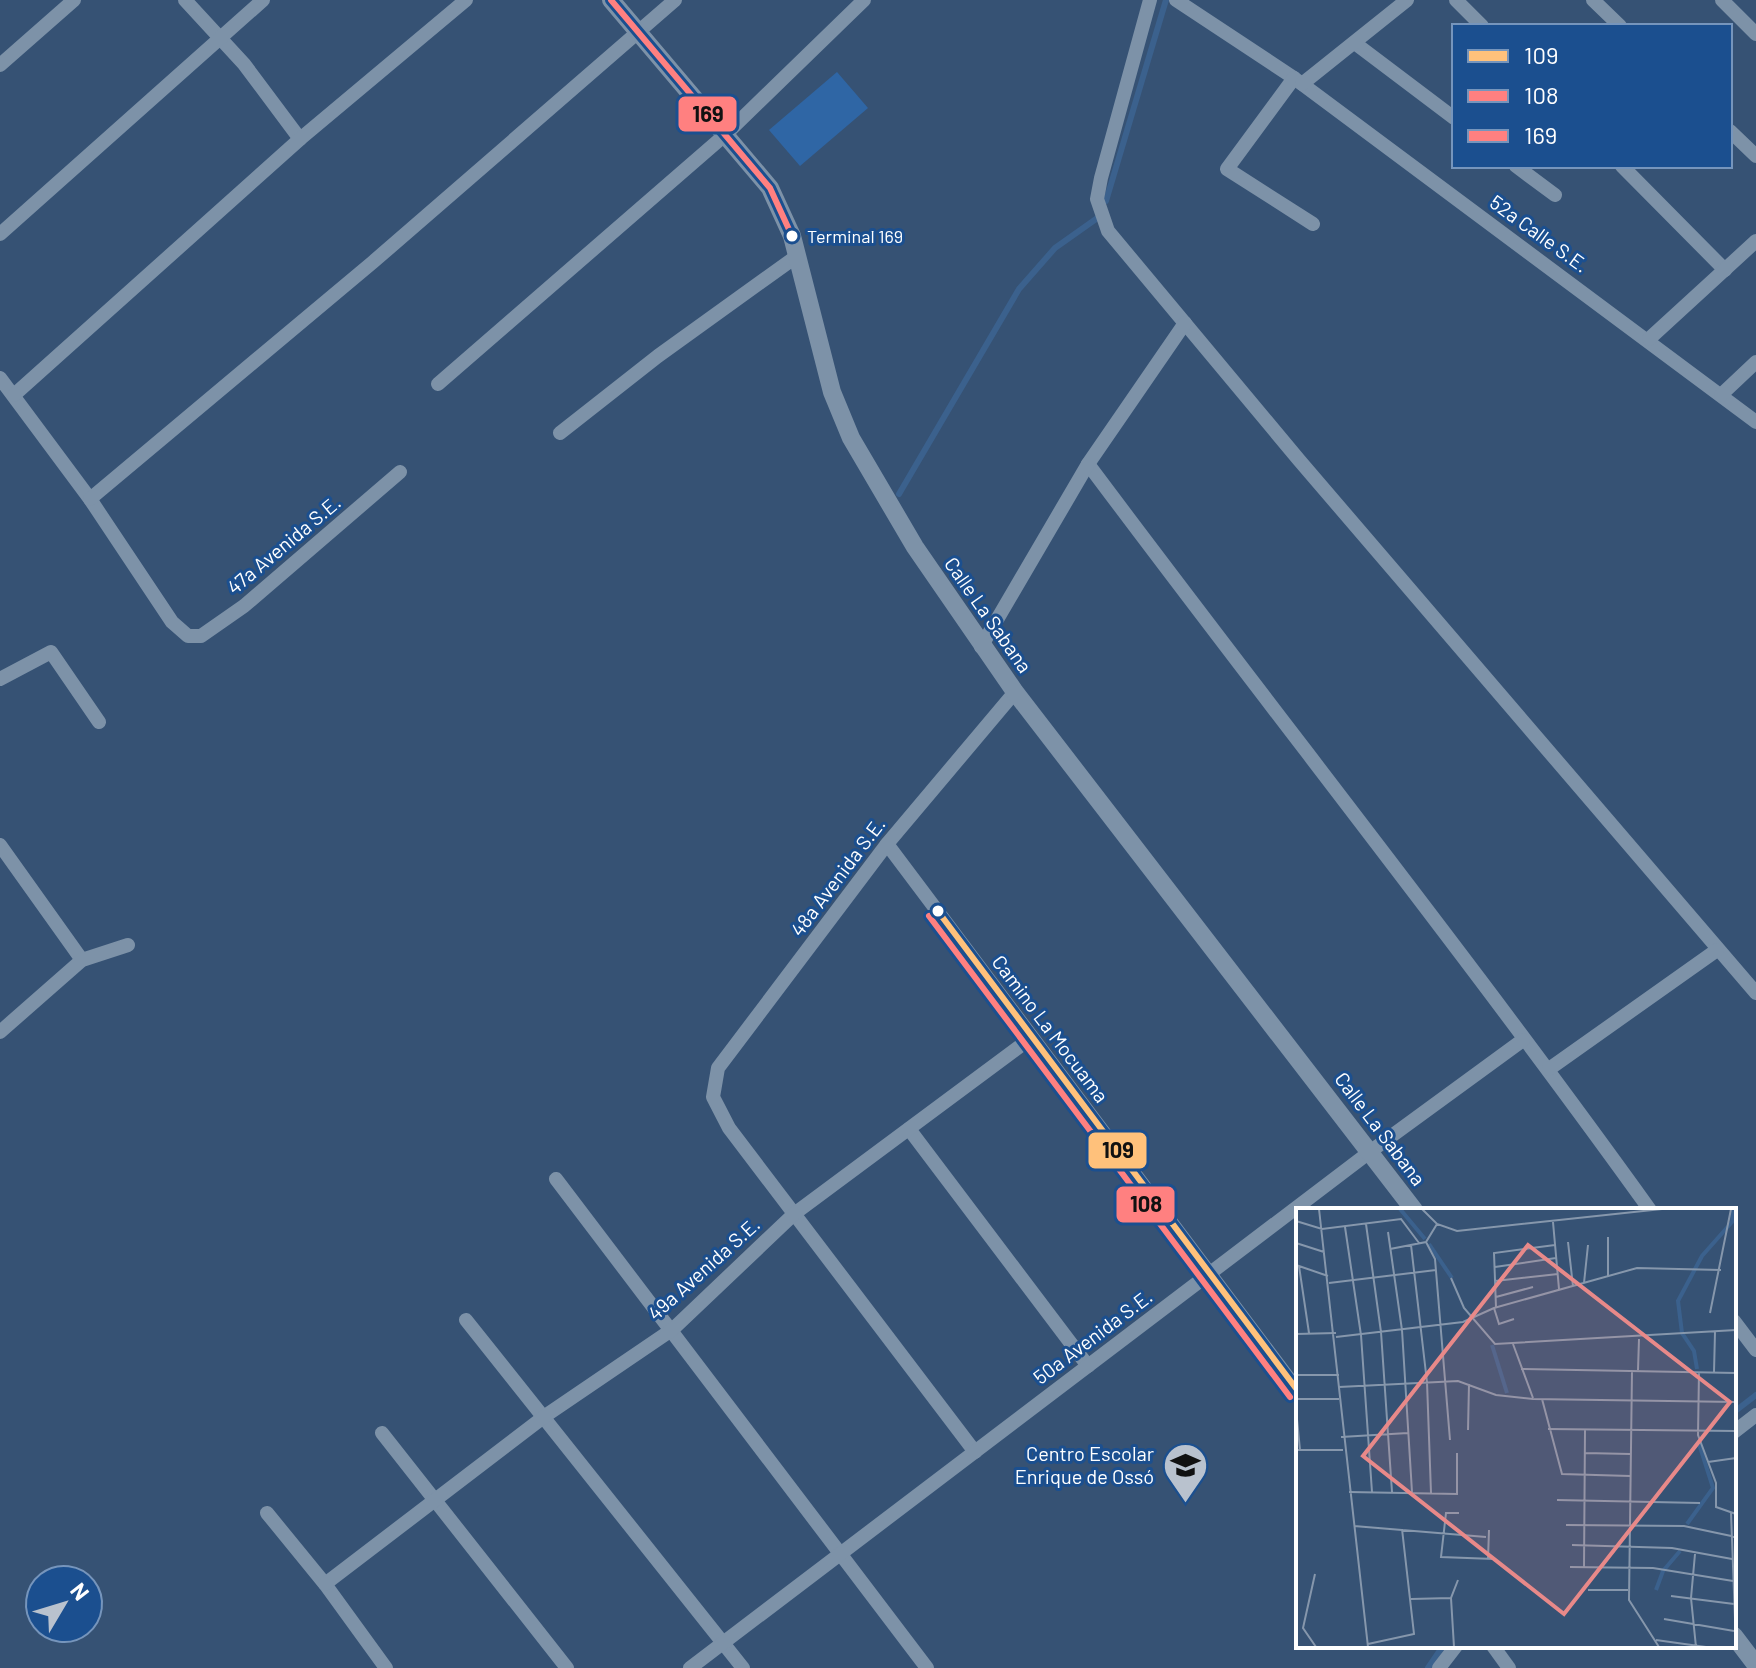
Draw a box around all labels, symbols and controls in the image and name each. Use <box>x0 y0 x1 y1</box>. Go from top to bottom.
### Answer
legend <box>1452 24 1732 168</box>
text: 109 <box>1524 40 1558 69</box>
text: 108 <box>1524 80 1558 109</box>
line badge: 169 <box>677 95 738 133</box>
text: 169 <box>692 100 724 126</box>
text: 169 <box>1524 120 1557 149</box>
street label: 52a Calle S.E. <box>1486 189 1594 277</box>
place label: Terminal 169 <box>807 225 903 247</box>
marker: Terminal 169 <box>784 228 800 244</box>
street label: 47a Avenida S.E. <box>222 490 345 599</box>
street label: Calle La Sabana <box>940 552 1038 677</box>
street label: 48a Avenida S.E. <box>785 812 890 941</box>
unlabelled marker <box>930 903 946 919</box>
street label: Camino La Mocuama <box>988 950 1114 1107</box>
street label: Calle La Sabana <box>1330 1067 1431 1190</box>
line badge: 109 <box>1087 1131 1148 1170</box>
text: 109 <box>1102 1136 1134 1162</box>
line badge: 108 <box>1115 1185 1176 1224</box>
text: 108 <box>1130 1190 1162 1216</box>
inset map <box>1296 1208 1736 1648</box>
street label: 49a Avenida S.E. <box>642 1212 764 1325</box>
street label: 50a Avenida S.E. <box>1028 1284 1157 1389</box>
place label: Centro Escolar Enrique de Ossó <box>1015 1441 1154 1488</box>
school or university icon: Centro Escolar Enrique de Ossó <box>1161 1442 1209 1505</box>
north arrow <box>24 1564 104 1644</box>
text: N <box>66 1577 95 1605</box>

